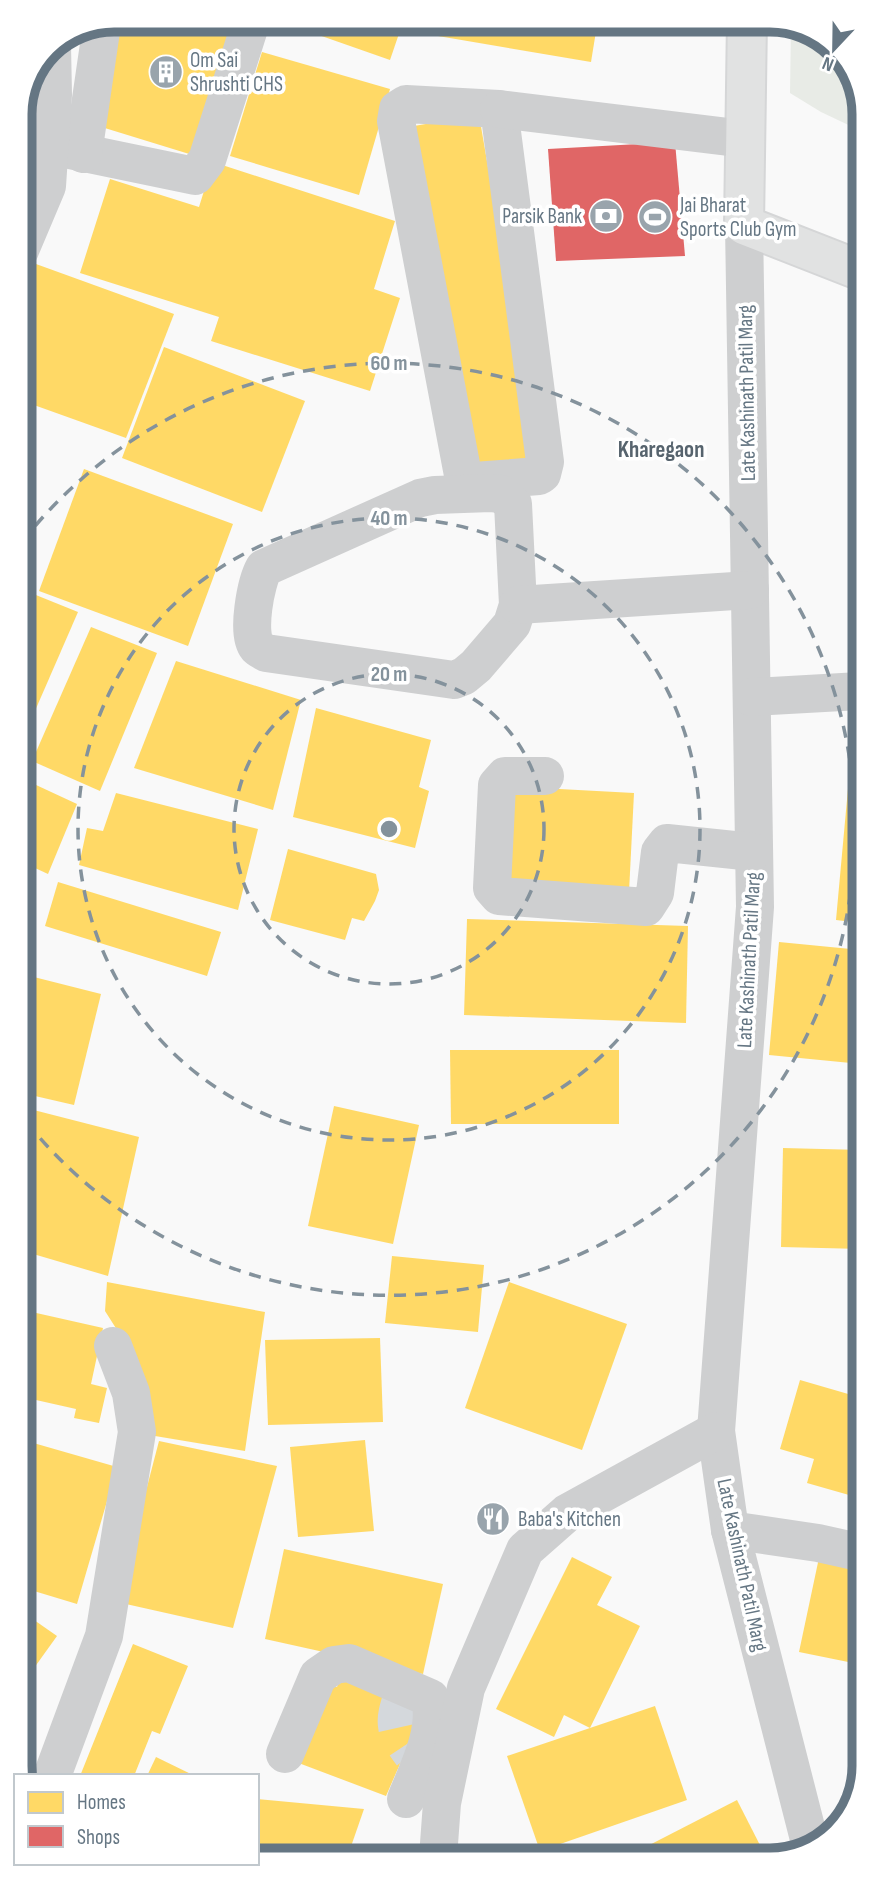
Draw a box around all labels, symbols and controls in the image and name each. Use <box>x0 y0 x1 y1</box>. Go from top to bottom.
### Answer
north arrow <box>799 14 869 84</box>
place label: Om Sai Shrushti CHS <box>190 48 283 97</box>
text: N <box>819 51 837 76</box>
building icon: Om Sai Shrushti CHS <box>147 53 185 91</box>
place label: Jai Bharat Sports Club Gym <box>679 193 797 242</box>
bank icon: Parsik Bank <box>587 197 625 235</box>
sports icon: Jai Bharat Sports Club Gym <box>636 198 674 236</box>
place label: Parsik Bank <box>502 204 582 229</box>
street label: Late Kashinath Patil Marg <box>733 305 761 481</box>
text: 60 m <box>370 351 408 376</box>
district label: Kharegaon <box>618 436 704 464</box>
text: 40 m <box>371 506 407 531</box>
text: 20 m <box>371 662 407 687</box>
centre of rings <box>377 817 401 841</box>
street label: Late Kashinath Patil Marg <box>732 871 766 1049</box>
street label: Late Kashinath Patil Marg <box>711 1476 773 1654</box>
restaurant icon: Baba's Kitchen <box>474 1500 512 1538</box>
place label: Baba's Kitchen <box>518 1507 621 1532</box>
legend <box>14 1774 259 1865</box>
text: Homes <box>77 1790 126 1815</box>
text: Shops <box>77 1825 120 1850</box>

